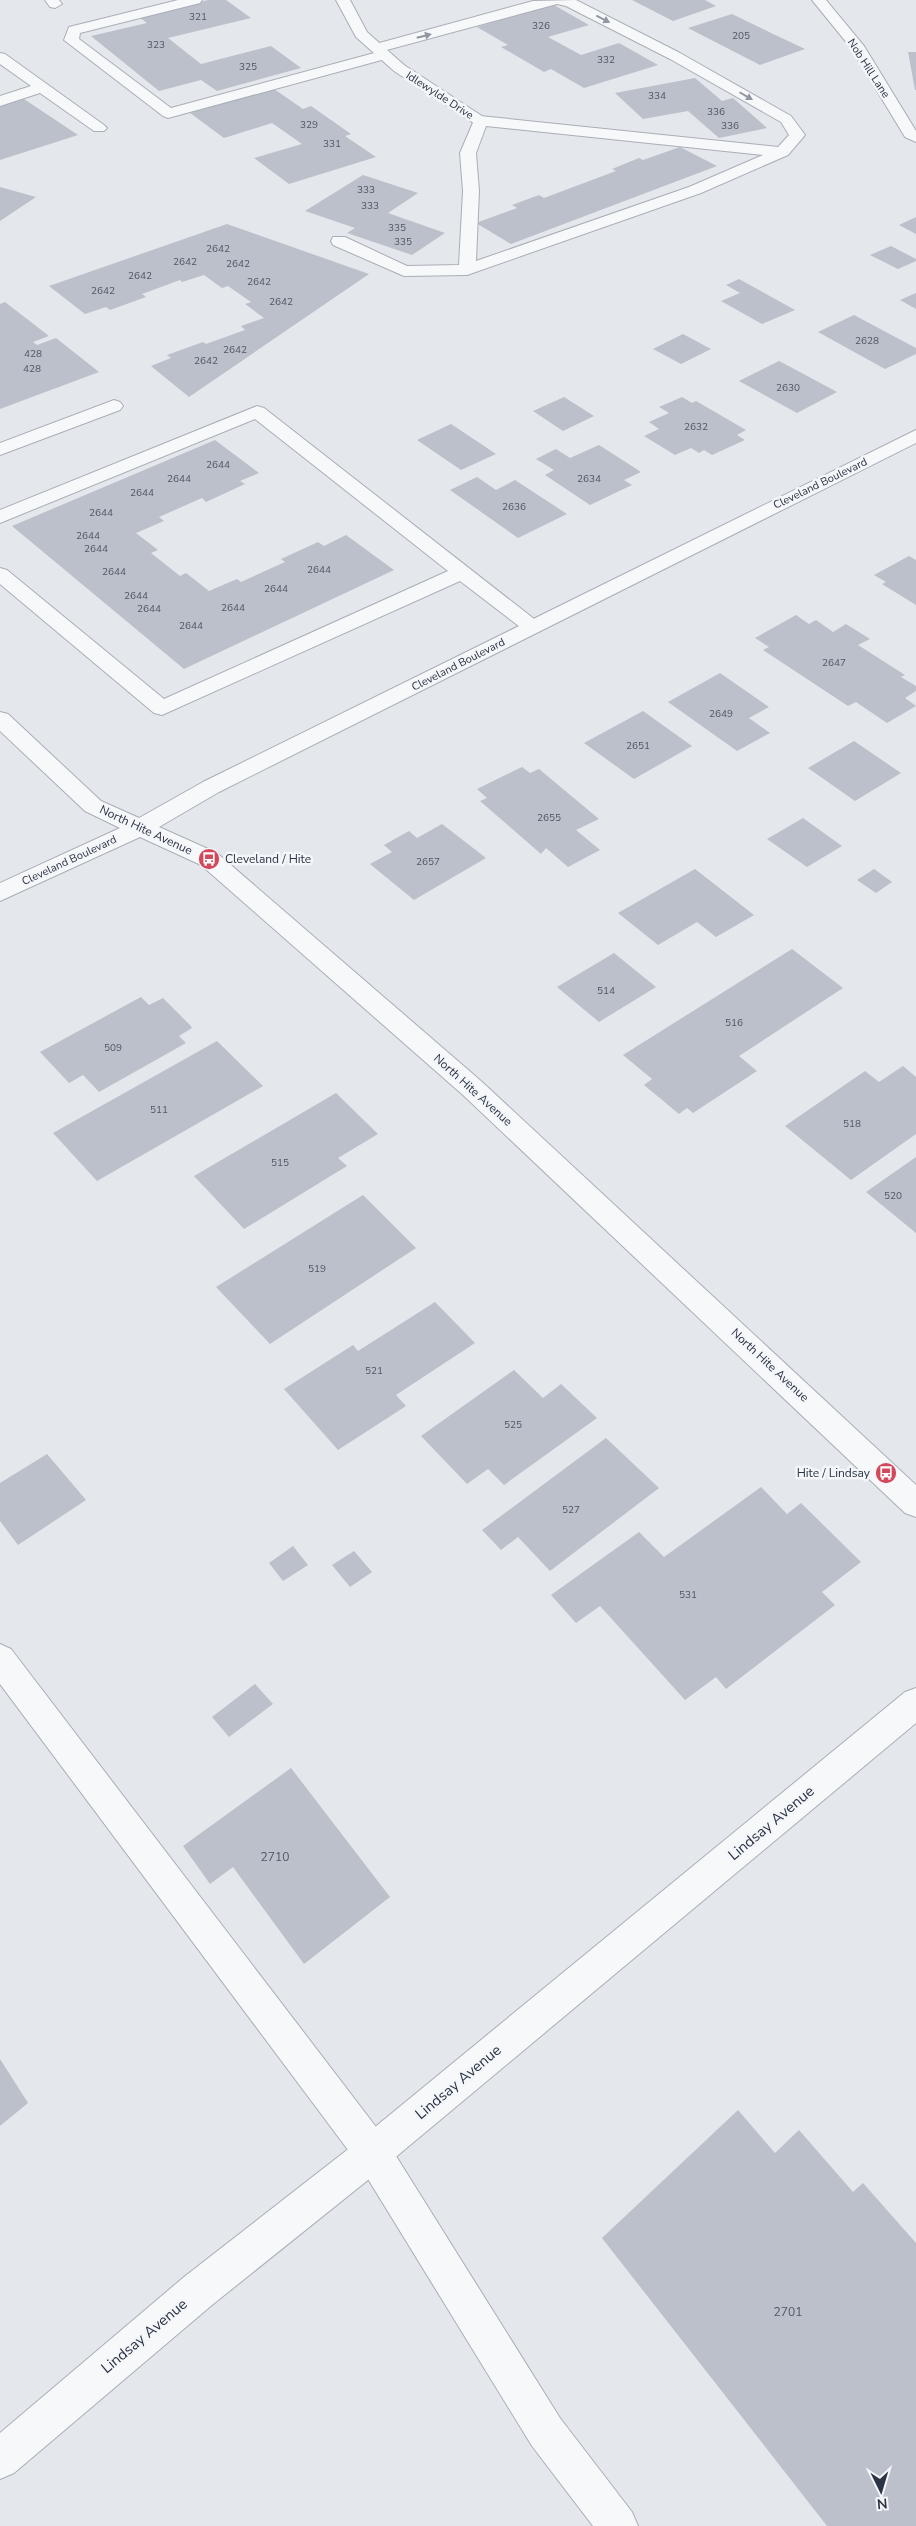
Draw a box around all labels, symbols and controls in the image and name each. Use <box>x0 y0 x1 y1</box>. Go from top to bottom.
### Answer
house number: 321 <box>189 10 207 24</box>
one-way arrow <box>596 15 610 23</box>
house number: 326 <box>532 19 550 33</box>
house number: 205 <box>732 29 750 43</box>
one-way arrow <box>417 32 432 40</box>
street label: Nob Hill Lane <box>844 36 893 101</box>
house number: 323 <box>147 38 165 52</box>
house number: 332 <box>597 53 615 67</box>
house number: 325 <box>239 60 257 74</box>
street label: Idlewylde Drive <box>403 68 477 123</box>
house number: 334 <box>648 89 666 103</box>
one-way arrow <box>740 92 753 101</box>
house number: 336 <box>707 105 725 119</box>
house number: 329 <box>300 118 318 132</box>
house number: 336 <box>721 119 739 133</box>
house number: 331 <box>323 137 341 151</box>
house number: 333 <box>357 183 375 197</box>
house number: 333 <box>361 199 379 213</box>
house number: 335 <box>388 221 406 235</box>
house number: 335 <box>394 235 412 249</box>
house number: 2642 <box>206 242 230 256</box>
house number: 2642 <box>173 255 197 269</box>
house number: 2642 <box>226 257 250 271</box>
house number: 2642 <box>128 269 152 283</box>
house number: 2642 <box>247 275 271 289</box>
house number: 2642 <box>91 284 115 298</box>
house number: 2642 <box>269 295 293 309</box>
house number: 2628 <box>855 334 879 348</box>
house number: 2642 <box>223 343 247 357</box>
house number: 428 <box>24 347 42 361</box>
house number: 2642 <box>194 354 218 368</box>
house number: 428 <box>23 362 41 376</box>
house number: 2630 <box>776 381 800 395</box>
house number: 2632 <box>684 420 708 434</box>
street label: Cleveland Boulevard <box>771 454 870 513</box>
house number: 2644 <box>206 458 230 472</box>
house number: 2644 <box>167 472 191 486</box>
house number: 2634 <box>577 472 601 486</box>
house number: 2644 <box>130 486 154 500</box>
house number: 2636 <box>502 500 526 514</box>
house number: 2644 <box>89 506 113 520</box>
house number: 2644 <box>76 529 100 543</box>
house number: 2644 <box>84 542 108 556</box>
house number: 2644 <box>307 563 331 577</box>
house number: 2644 <box>102 565 126 579</box>
house number: 2644 <box>264 582 288 596</box>
house number: 2644 <box>124 589 148 603</box>
house number: 2644 <box>221 601 245 615</box>
house number: 2644 <box>137 602 161 616</box>
house number: 2644 <box>179 619 203 633</box>
street label: Cleveland Boulevard <box>409 634 507 694</box>
house number: 2647 <box>822 656 846 670</box>
house number: 2649 <box>709 707 733 721</box>
house number: 2651 <box>626 739 650 753</box>
street label: North Hite Avenue <box>97 801 195 859</box>
house number: 2655 <box>537 811 561 825</box>
street label: Cleveland Boulevard <box>19 832 119 889</box>
bus stop icon: Cleveland / Hite <box>197 847 221 871</box>
place label: Cleveland / Hite <box>225 851 311 867</box>
house number: 2657 <box>416 855 440 869</box>
house number: 514 <box>597 984 615 998</box>
house number: 516 <box>725 1016 743 1030</box>
house number: 509 <box>104 1041 122 1055</box>
street label: North Hite Avenue <box>430 1050 516 1130</box>
house number: 511 <box>150 1103 168 1117</box>
house number: 518 <box>843 1117 861 1131</box>
house number: 515 <box>271 1156 289 1170</box>
house number: 520 <box>884 1189 902 1203</box>
house number: 519 <box>308 1262 326 1276</box>
street label: North Hite Avenue <box>728 1325 812 1405</box>
house number: 521 <box>365 1364 383 1378</box>
house number: 525 <box>504 1418 522 1432</box>
bus stop icon: Hite / Lindsay <box>874 1461 898 1485</box>
place label: Hite / Lindsay <box>797 1465 871 1481</box>
house number: 527 <box>562 1503 580 1517</box>
house number: 531 <box>679 1588 697 1602</box>
street label: Lindsay Avenue <box>724 1781 818 1865</box>
house number: 2710 <box>261 1849 289 1865</box>
street label: Lindsay Avenue <box>411 2040 505 2124</box>
street label: Lindsay Avenue <box>97 2294 191 2378</box>
house number: 2701 <box>774 2304 802 2320</box>
north arrow <box>856 2466 906 2516</box>
text: N <box>876 2494 888 2513</box>

